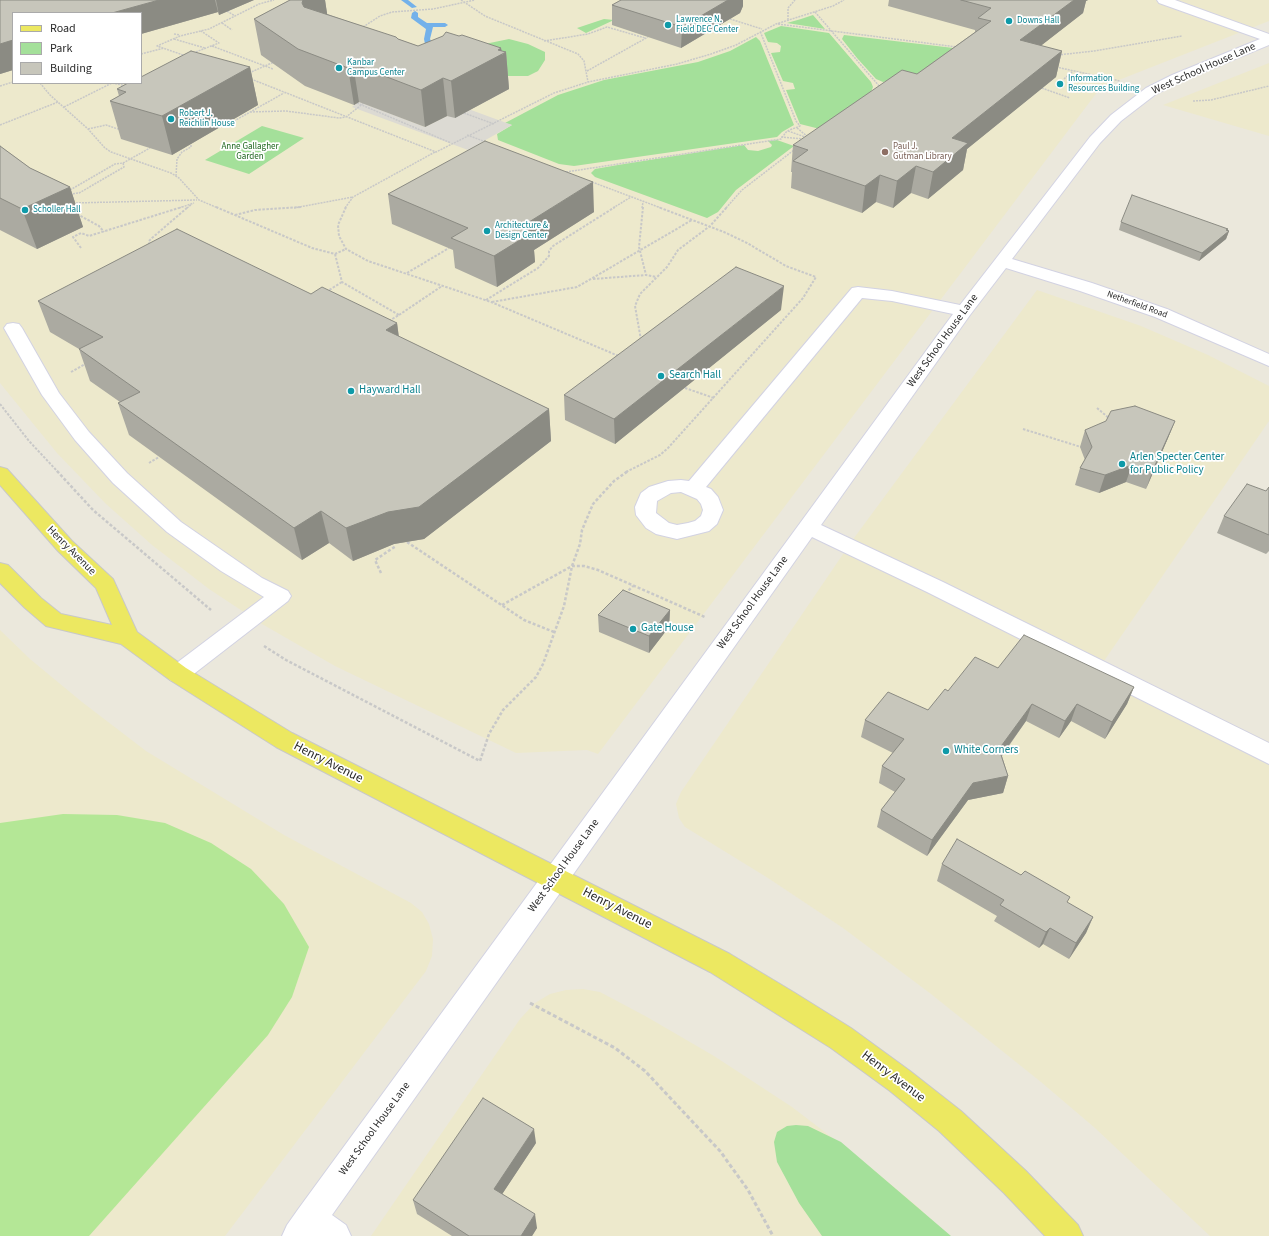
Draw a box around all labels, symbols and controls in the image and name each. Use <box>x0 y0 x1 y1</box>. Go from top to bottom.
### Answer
legend <box>12 12 142 84</box>
place label: Lawrence N. Field DEC Center <box>676 15 738 36</box>
marker: Downs Hall <box>1004 16 1014 26</box>
place label: Downs Hall <box>1017 16 1059 26</box>
text: Road <box>50 20 76 37</box>
marker: Lawrence N. Field DEC Center <box>663 20 673 30</box>
text: Park <box>50 40 72 57</box>
street label: West School House Lane <box>1150 40 1258 98</box>
place label: Kanbar Campus Center <box>347 58 405 79</box>
text: Building <box>50 60 92 77</box>
marker: Kanbar Campus Center <box>334 63 344 73</box>
place label: Information Resources Building <box>1068 74 1139 95</box>
marker: Information Resources Building <box>1055 79 1065 89</box>
place label: Robert J. Reichlin House <box>179 109 235 130</box>
marker: Robert J. Reichlin House <box>166 114 176 124</box>
park label: Anne Gallagher Garden <box>221 142 279 163</box>
place label: Paul J. Gutman Library <box>893 142 952 163</box>
marker: Paul J. Gutman Library <box>880 147 890 157</box>
marker: Scholler Hall <box>20 205 30 215</box>
place label: Scholler Hall <box>33 205 81 215</box>
place label: Architecture & Design Center <box>495 221 548 242</box>
marker: Architecture & Design Center <box>482 226 492 236</box>
street label: Netherfield Road <box>1105 289 1169 321</box>
street label: West School House Lane <box>905 292 981 390</box>
place label: Search Hall <box>669 369 721 383</box>
marker: Search Hall <box>656 371 666 381</box>
place label: Hayward Hall <box>359 384 421 398</box>
marker: Hayward Hall <box>346 386 356 396</box>
place label: Arlen Specter Center for Public Policy <box>1130 451 1224 477</box>
marker: Arlen Specter Center for Public Policy <box>1117 459 1127 469</box>
street label: Henry Avenue <box>44 524 98 578</box>
street label: West School House Lane <box>715 554 791 652</box>
place label: Gate House <box>641 622 694 636</box>
marker: Gate House <box>628 624 638 634</box>
street label: Henry Avenue <box>291 739 365 787</box>
place label: White Corners <box>954 744 1018 758</box>
marker: White Corners <box>941 746 951 756</box>
street label: West School House Lane <box>526 817 602 915</box>
street label: Henry Avenue <box>580 885 654 933</box>
street label: Henry Avenue <box>858 1048 928 1106</box>
street label: West School House Lane <box>337 1080 413 1178</box>

